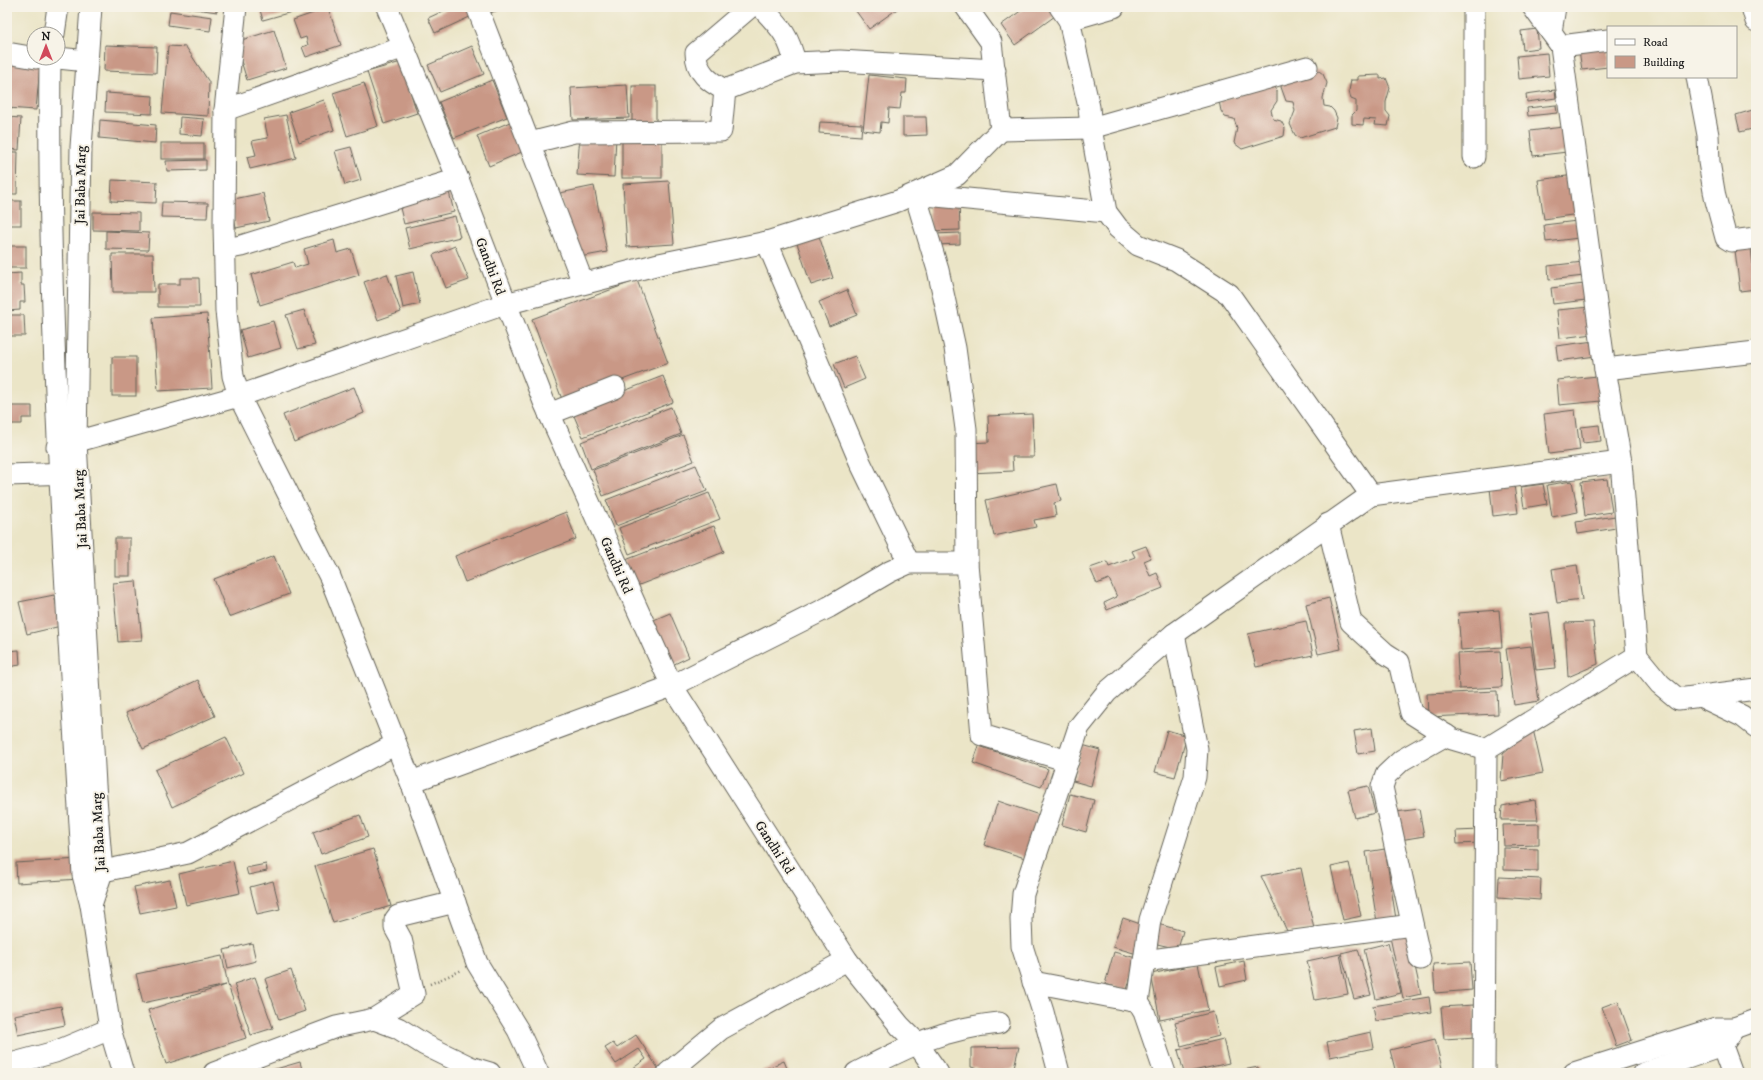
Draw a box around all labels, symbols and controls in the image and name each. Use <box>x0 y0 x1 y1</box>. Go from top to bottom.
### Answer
north arrow <box>26 26 66 66</box>
legend <box>1607 26 1737 78</box>
text: N <box>41 30 51 44</box>
text: Road <box>1643 35 1668 50</box>
text: Building <box>1643 55 1684 70</box>
street label: Jai Baba Marg <box>71 145 91 227</box>
street label: Gandhi Rd <box>471 235 509 298</box>
street label: Jai Baba Marg <box>70 469 92 551</box>
street label: Gandhi Rd <box>596 534 637 597</box>
street label: Jai Baba Marg <box>88 792 110 874</box>
street label: Gandhi Rd <box>750 817 798 878</box>

